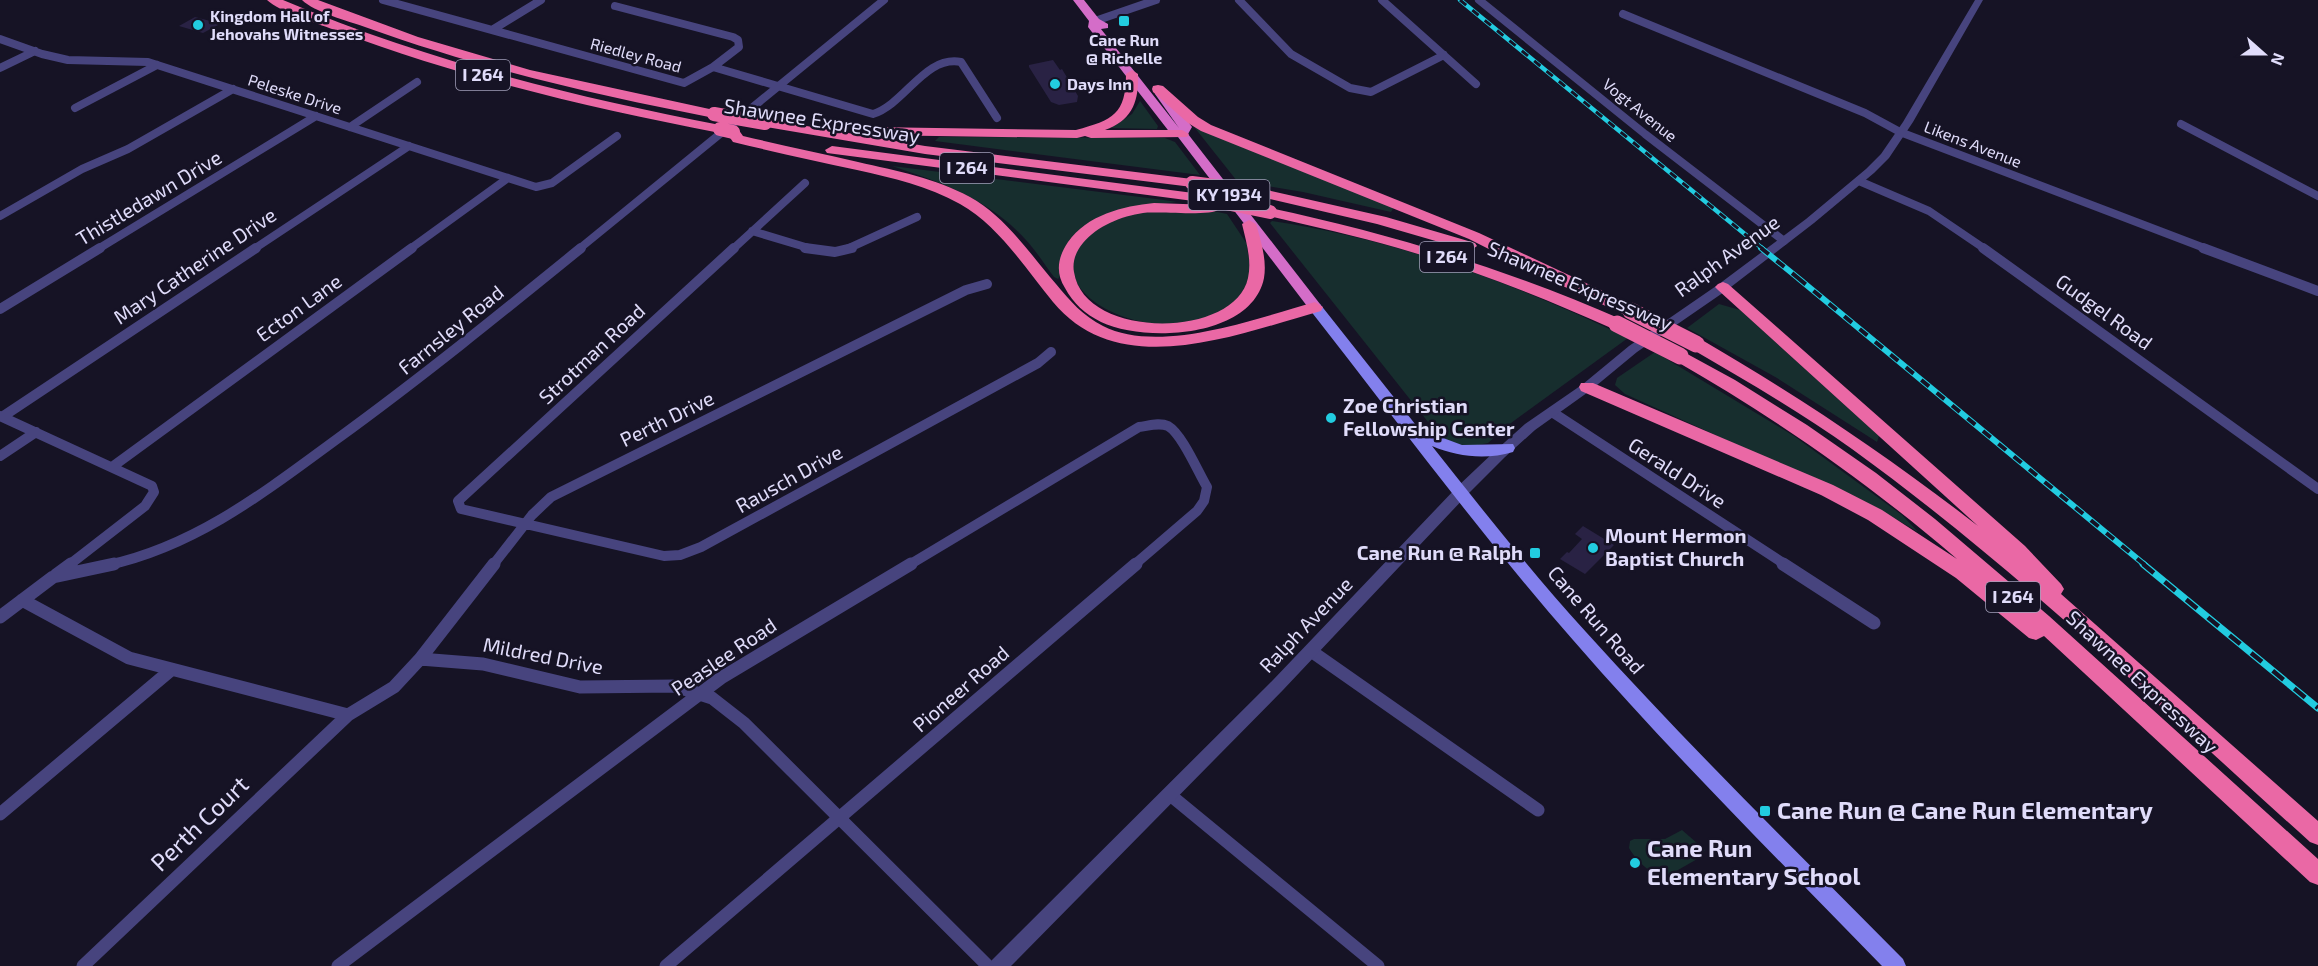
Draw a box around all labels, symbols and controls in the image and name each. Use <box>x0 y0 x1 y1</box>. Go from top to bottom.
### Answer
place label: Kingdom Hall of Jehovahs Witnesses <box>210 6 363 43</box>
marker: Cane Run @ Richelle <box>1117 14 1131 28</box>
marker: Kingdom Hall of Jehovahs Witnesses <box>191 18 205 32</box>
north arrow <box>2234 24 2294 84</box>
place label: Cane Run @ Richelle <box>1086 30 1162 67</box>
street label: Riedley Road <box>589 33 684 76</box>
text: N <box>2268 51 2289 68</box>
road number: I 264 <box>456 60 510 90</box>
street label: Peleske Drive <box>246 69 344 118</box>
place label: Days Inn <box>1067 74 1132 94</box>
street label: Vogt Avenue <box>1599 74 1681 145</box>
marker: Days Inn <box>1048 77 1062 91</box>
street label: Shawnee Expressway <box>722 93 922 147</box>
street label: Likens Avenue <box>1922 116 2025 171</box>
street label: Thistledawn Drive <box>72 144 225 250</box>
road number: I 264 <box>940 153 994 183</box>
road number: KY 1934 <box>1188 180 1270 210</box>
street label: Mary Catherine Drive <box>109 202 280 328</box>
street label: Ralph Avenue <box>1669 209 1783 301</box>
street label: Shawnee Expressway <box>1485 235 1677 335</box>
road number: I 264 <box>1420 242 1474 272</box>
street label: Ecton Lane <box>251 268 346 346</box>
street label: Gudgel Road <box>2052 268 2157 354</box>
street label: Farnsley Road <box>393 279 508 379</box>
street label: Strotman Road <box>533 298 649 408</box>
street label: Perth Drive <box>616 385 717 451</box>
place label: Zoe Christian Fellowship Center <box>1343 393 1515 440</box>
marker: Zoe Christian Fellowship Center <box>1324 411 1338 425</box>
street label: Gerald Drive <box>1624 432 1731 513</box>
street label: Rausch Drive <box>731 439 846 517</box>
place label: Mount Hermon Baptist Church <box>1605 523 1747 570</box>
place label: Cane Run @ Ralph <box>1357 540 1523 564</box>
marker: Mount Hermon Baptist Church <box>1586 541 1600 555</box>
marker: Cane Run @ Ralph <box>1528 546 1542 560</box>
street label: Cane Run Road <box>1543 560 1650 678</box>
street label: Ralph Avenue <box>1254 572 1357 677</box>
road number: I 264 <box>1986 582 2040 612</box>
street label: Shawnee Expressway <box>2062 605 2224 758</box>
street label: Peaslee Road <box>666 612 781 700</box>
street label: Mildred Drive <box>481 632 605 678</box>
street label: Pioneer Road <box>907 640 1013 736</box>
street label: Perth Court <box>144 769 254 877</box>
place label: Cane Run @ Cane Run Elementary <box>1777 795 2153 824</box>
marker: Cane Run @ Cane Run Elementary <box>1758 804 1772 818</box>
place label: Cane Run Elementary School <box>1647 833 1860 890</box>
marker: Cane Run Elementary School <box>1628 856 1642 870</box>

